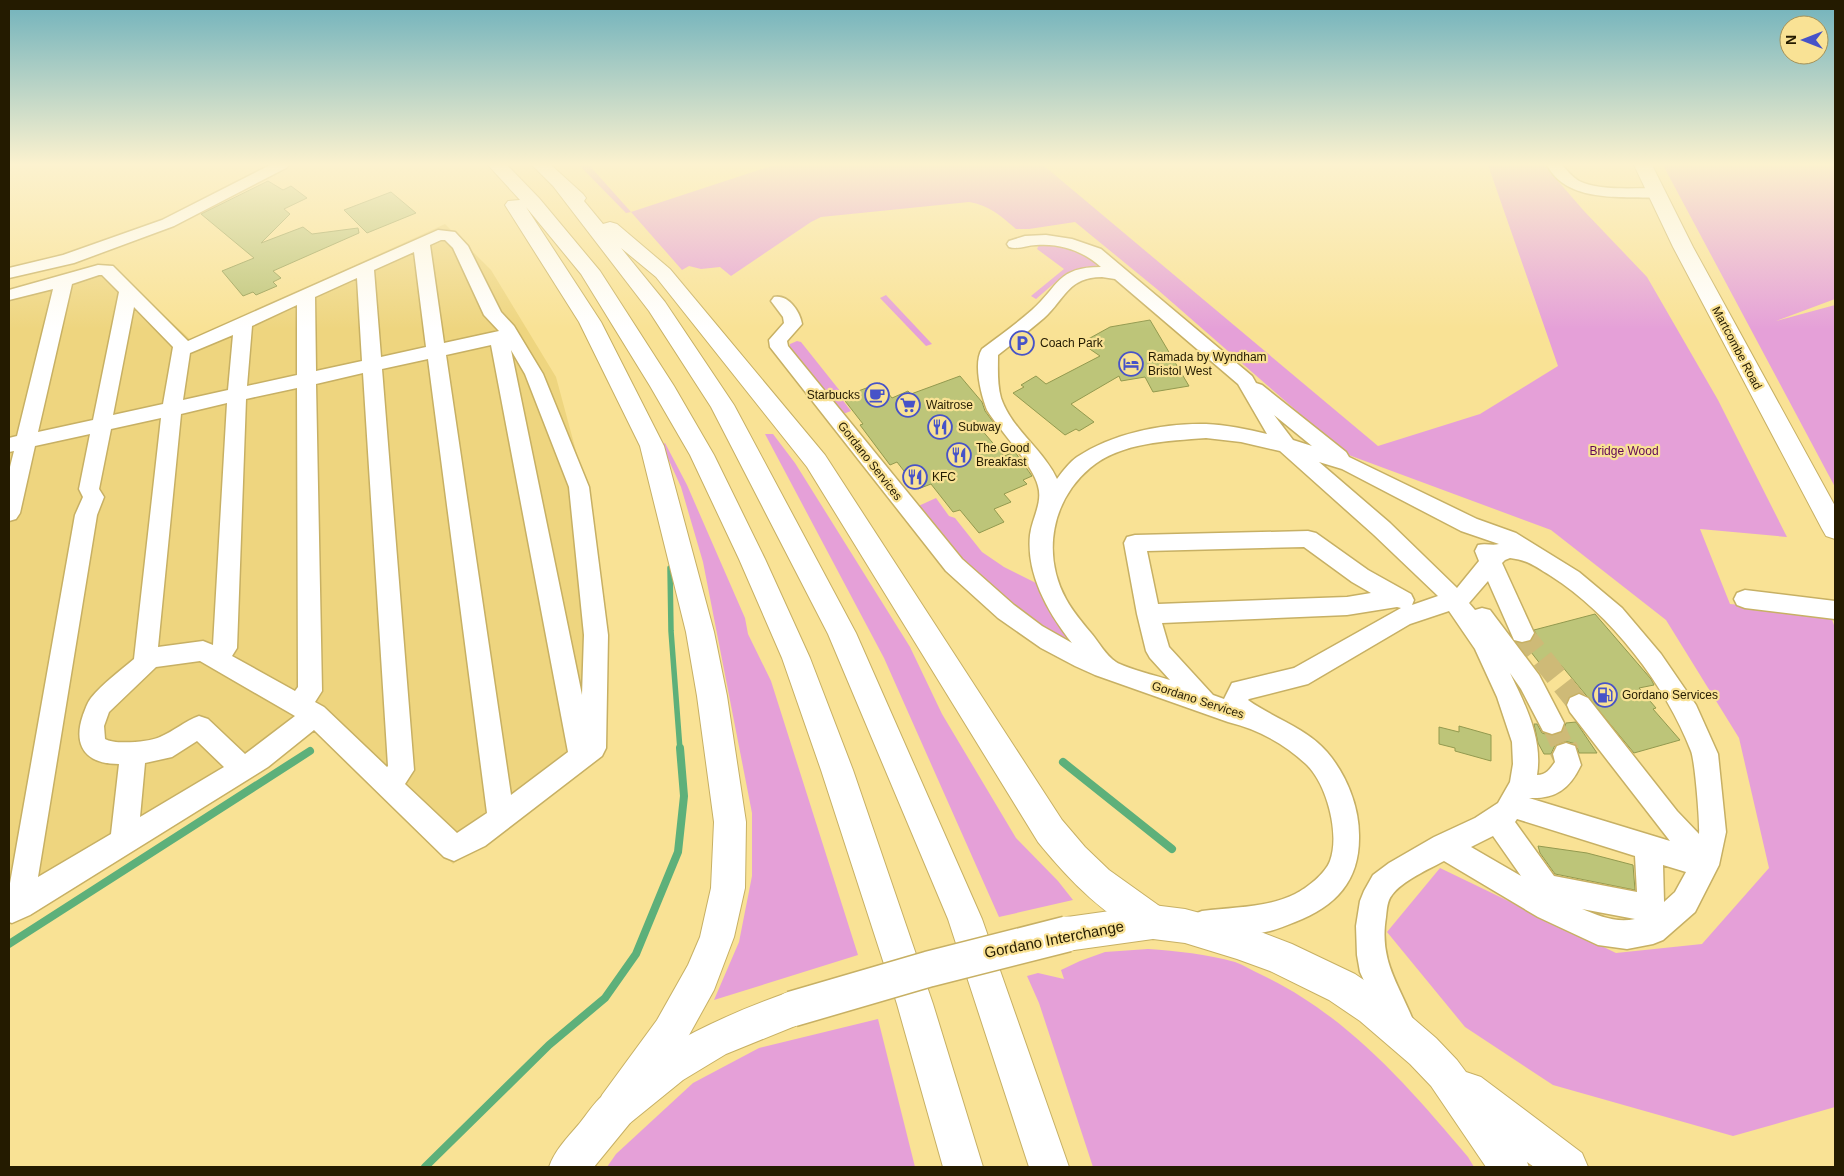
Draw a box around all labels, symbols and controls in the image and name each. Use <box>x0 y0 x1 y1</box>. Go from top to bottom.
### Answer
north arrow <box>1779 15 1829 65</box>
text: N <box>1783 35 1799 45</box>
street label: Martcombe Road <box>1709 304 1765 392</box>
parking icon: Coach Park <box>1009 330 1035 356</box>
place label: Coach Park <box>1040 336 1104 350</box>
place label: Ramada by Wyndham Bristol West <box>1148 350 1267 378</box>
hotel icon: Ramada by Wyndham Bristol West <box>1118 351 1144 377</box>
cafe icon: Starbucks <box>864 382 890 408</box>
place label: Starbucks <box>807 388 860 402</box>
supermarket icon: Waitrose <box>895 392 921 418</box>
place label: Waitrose <box>926 398 973 412</box>
restaurant icon: Subway <box>927 414 953 440</box>
street label: Gordano Services <box>835 419 905 503</box>
place label: Subway <box>958 420 1001 434</box>
place label: The Good Breakfast <box>976 441 1029 469</box>
restaurant icon: The Good Breakfast <box>946 442 972 468</box>
park label: Bridge Wood <box>1589 444 1659 458</box>
restaurant icon: KFC <box>902 464 928 490</box>
place label: KFC <box>932 470 956 484</box>
street label: Gordano Services <box>1150 679 1246 721</box>
fuel station icon: Gordano Services <box>1592 682 1618 708</box>
place label: Gordano Services <box>1622 688 1718 702</box>
street label: Gordano Interchange <box>983 917 1125 961</box>

